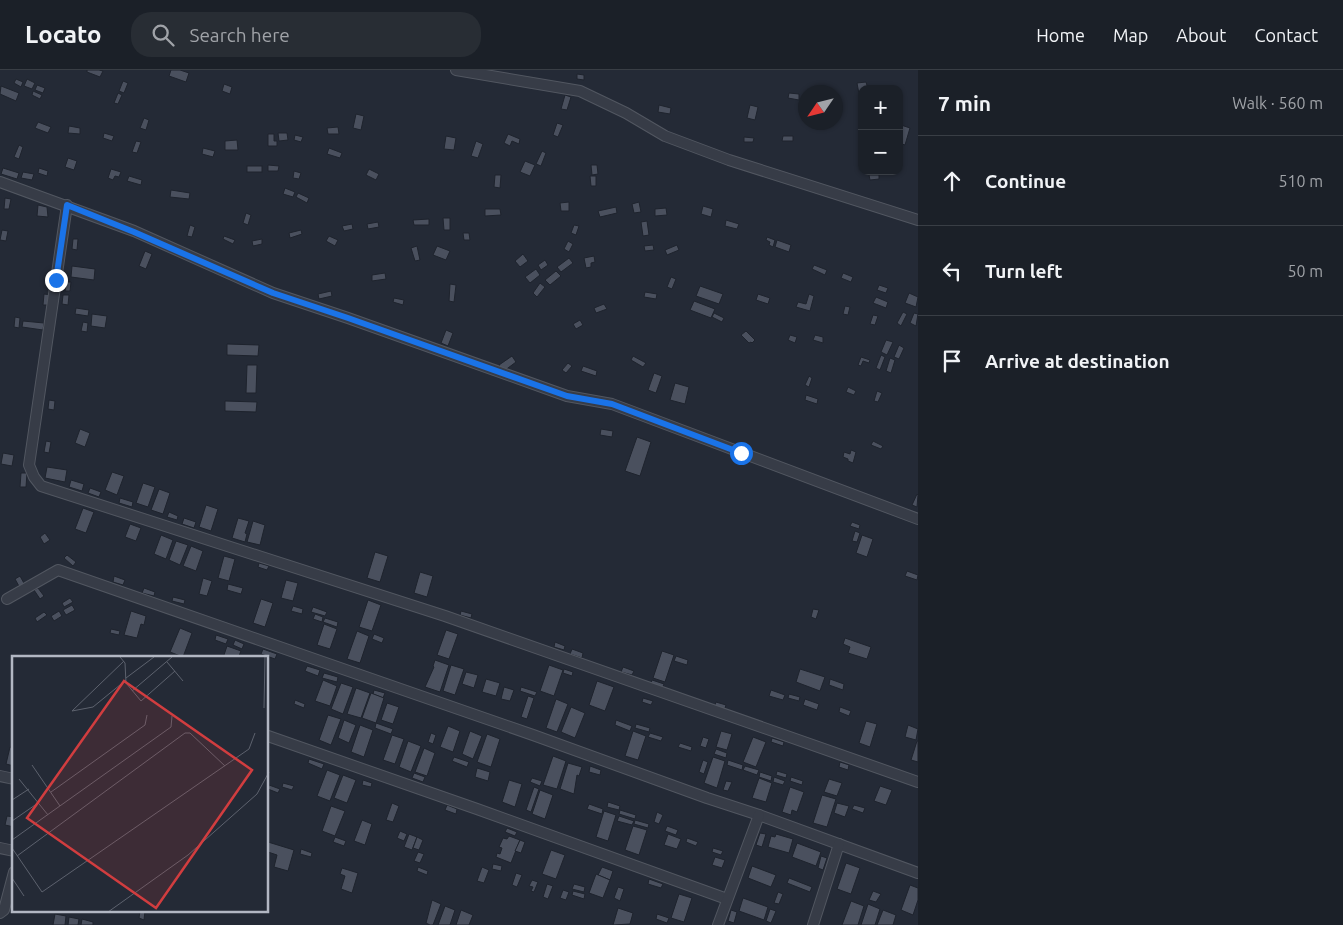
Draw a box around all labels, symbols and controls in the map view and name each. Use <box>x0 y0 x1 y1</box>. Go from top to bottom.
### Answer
search box <box>131 12 481 57</box>
text: Locato <box>25 21 101 48</box>
icon: search <box>149 21 177 49</box>
text: Search here <box>189 24 290 46</box>
text: Home <box>1036 25 1085 45</box>
text: Map <box>1113 25 1148 45</box>
text: About <box>1176 25 1226 45</box>
text: Contact <box>1254 25 1318 45</box>
north arrow <box>798 85 843 130</box>
map controls <box>858 85 903 175</box>
button: + <box>858 85 903 130</box>
text: 7 min <box>938 91 991 115</box>
text: Walk · 560 m <box>1232 94 1323 112</box>
button: − <box>858 130 903 175</box>
icon: ahead <box>938 167 966 195</box>
text: Continue <box>985 170 1066 192</box>
text: 510 m <box>1278 172 1323 190</box>
icon: left <box>938 257 966 285</box>
text: Turn left <box>985 260 1063 282</box>
text: 50 m <box>1287 262 1323 280</box>
route end <box>45 269 68 292</box>
icon: arrive <box>938 347 966 375</box>
text: Arrive at destination <box>985 350 1170 372</box>
route start <box>730 442 753 465</box>
inset map <box>12 656 269 912</box>

